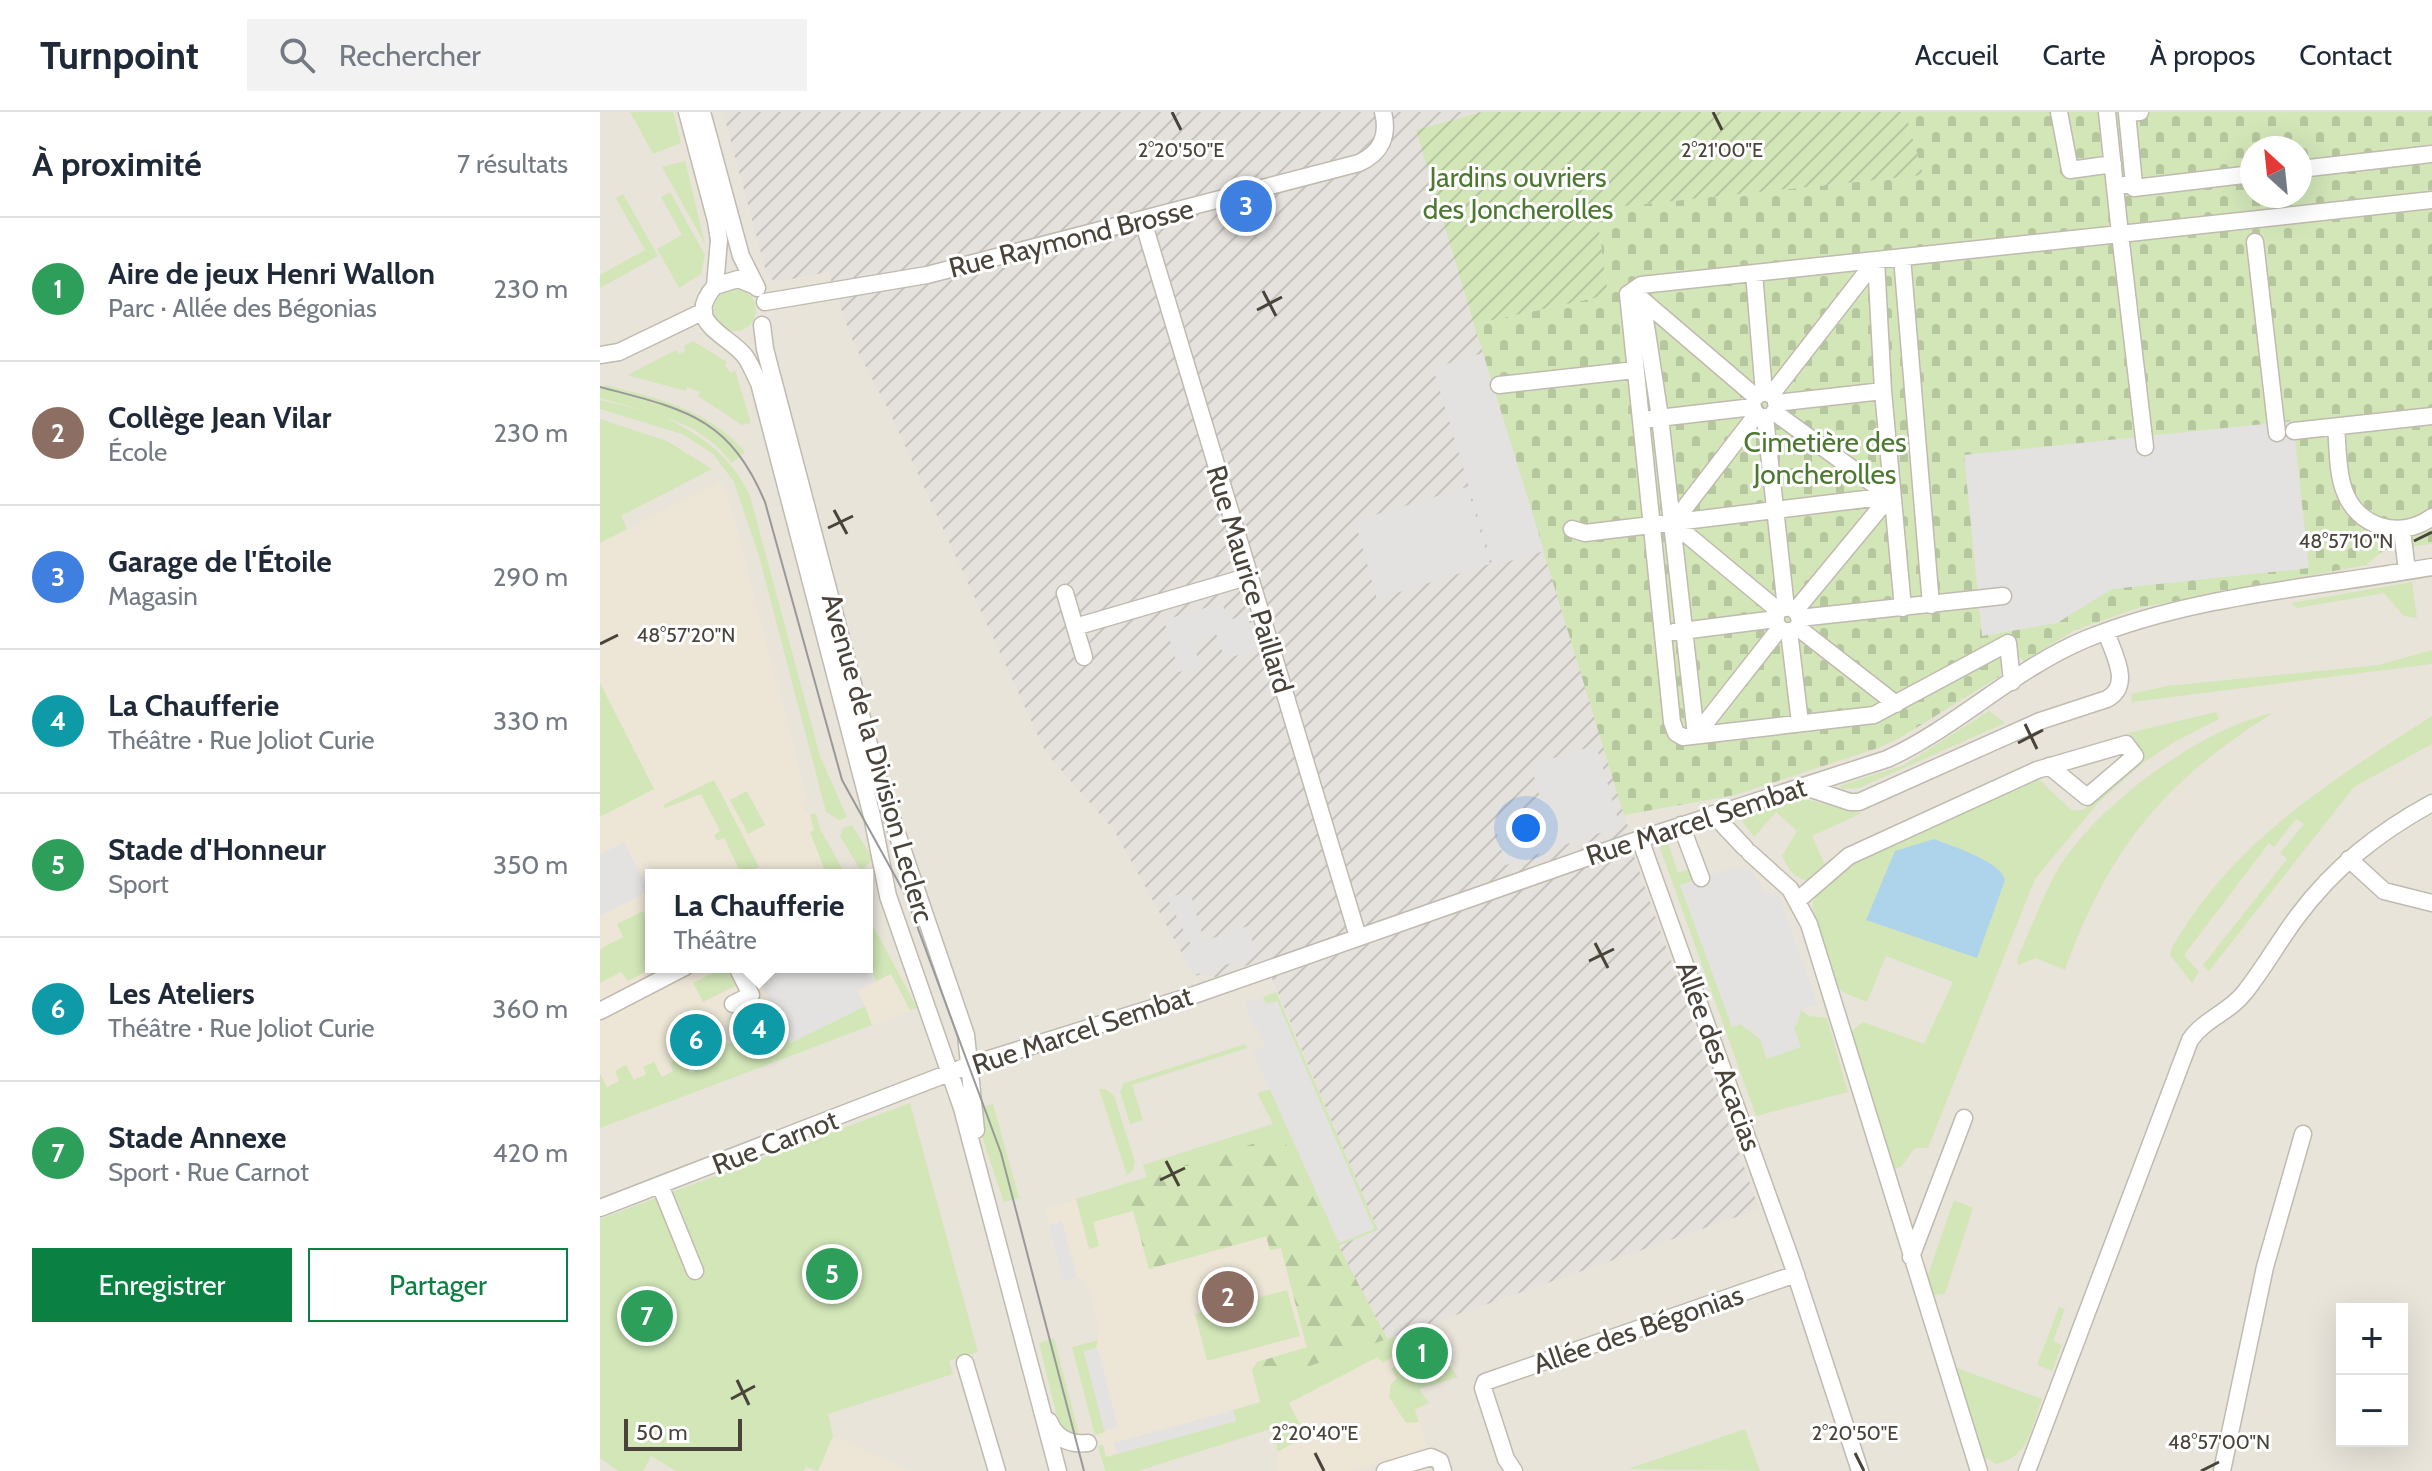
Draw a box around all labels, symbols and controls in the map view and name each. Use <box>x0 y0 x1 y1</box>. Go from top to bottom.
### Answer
search box <box>247 19 807 91</box>
text: Turnpoint <box>40 32 199 79</box>
icon: search <box>275 33 319 77</box>
text: Rechercher <box>339 37 481 74</box>
text: Accueil <box>1915 38 1998 72</box>
text: Carte <box>2042 38 2106 72</box>
text: À propos <box>2150 38 2255 72</box>
text: Contact <box>2299 38 2392 72</box>
north arrow <box>2240 136 2312 208</box>
text: 2°20'50"E <box>1138 138 1224 162</box>
text: 2°21'00"E <box>1681 138 1763 162</box>
text: À proximité <box>32 143 202 185</box>
text: 7 résultats <box>457 148 568 180</box>
park label: Jardins ouvriers des Joncherolles <box>1423 160 1613 226</box>
pin: 3 <box>1220 176 1272 236</box>
street label: Rue Raymond Brosse <box>945 191 1197 285</box>
text: Aire de jeux Henri Wallon <box>108 255 435 292</box>
text: 1 <box>53 273 63 305</box>
text: 230 m <box>494 273 568 305</box>
text: Parc · Allée des Bégonias <box>108 292 377 324</box>
text: Collège Jean Vilar <box>108 399 331 436</box>
text: 2 <box>51 417 65 449</box>
text: 230 m <box>494 417 568 449</box>
park label: Cimetière des Joncherolles <box>1743 425 1907 491</box>
text: École <box>108 436 167 468</box>
street label: Rue Maurice Paillard <box>1199 461 1301 697</box>
text: 48°57'10"N <box>2299 529 2393 553</box>
text: Garage de l'Étoile <box>108 543 332 580</box>
text: 3 <box>51 561 65 593</box>
text: 290 m <box>493 561 568 593</box>
text: Magasin <box>108 580 198 612</box>
street label: Avenue de la Division Leclerc <box>815 589 941 927</box>
text: 48°57'20"N <box>637 623 735 647</box>
text: La Chaufferie <box>108 687 279 724</box>
text: 4 <box>50 705 66 737</box>
text: 330 m <box>493 705 568 737</box>
text: Théâtre · Rue Joliot Curie <box>108 724 375 756</box>
street label: Rue Marcel Sembat <box>1582 769 1810 873</box>
your location <box>1506 808 1546 848</box>
text: Stade d'Honneur <box>108 831 326 868</box>
text: 5 <box>51 849 65 881</box>
text: 350 m <box>493 849 568 881</box>
text: Sport <box>108 868 169 900</box>
popup <box>645 869 873 973</box>
text: La Chaufferie <box>673 887 845 924</box>
text: Théâtre <box>673 924 757 956</box>
street label: Allée des Acacias <box>1669 956 1769 1156</box>
text: Les Ateliers <box>108 975 255 1012</box>
street label: Rue Marcel Sembat <box>968 978 1196 1082</box>
text: 6 <box>51 993 65 1025</box>
text: 360 m <box>492 993 568 1025</box>
pin: 4 <box>733 999 785 1059</box>
pin: 6 <box>670 1010 722 1070</box>
text: Théâtre · Rue Joliot Curie <box>108 1012 375 1044</box>
street label: Rue Carnot <box>707 1103 843 1181</box>
text: Stade Annexe <box>108 1119 287 1156</box>
text: 7 <box>51 1137 65 1169</box>
text: 420 m <box>493 1137 568 1169</box>
text: Sport · Rue Carnot <box>108 1156 309 1188</box>
pin: 5 <box>806 1244 858 1304</box>
button: Enregistrer <box>32 1248 292 1322</box>
button: Partager <box>308 1248 568 1322</box>
pin: 2 <box>1202 1267 1254 1327</box>
street label: Allée des Bégonias <box>1529 1277 1747 1381</box>
pin: 7 <box>621 1286 673 1346</box>
map controls <box>2336 1303 2408 1447</box>
button: + <box>2336 1303 2408 1375</box>
pin: 1 <box>1396 1323 1448 1383</box>
button: − <box>2336 1375 2408 1447</box>
scale bar <box>624 1415 742 1451</box>
text: 50 m <box>636 1419 688 1446</box>
text: 2°20'40"E <box>1272 1421 1358 1445</box>
text: 2°20'50"E <box>1812 1421 1898 1445</box>
text: 48°57'00"N <box>2168 1430 2270 1454</box>

